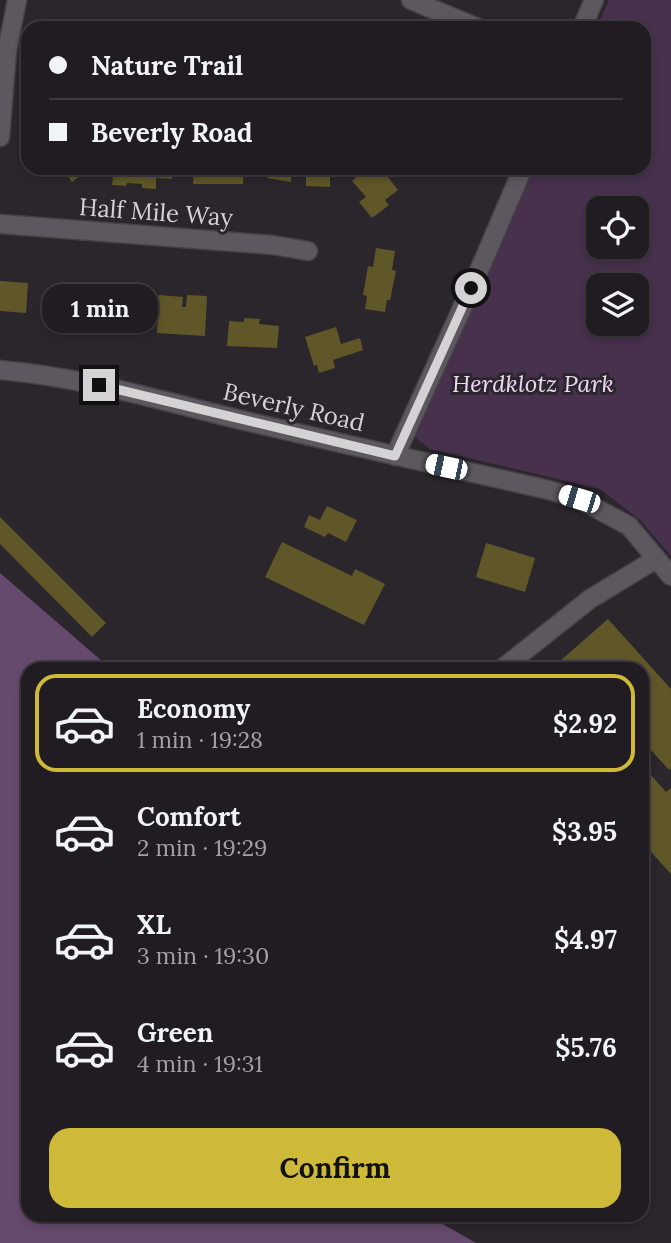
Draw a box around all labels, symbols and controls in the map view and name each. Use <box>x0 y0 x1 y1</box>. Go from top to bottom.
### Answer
text: Nature Trail <box>91 49 243 82</box>
text: Beverly Road <box>91 116 252 149</box>
street label: Half Mile Way <box>78 191 234 233</box>
map controls <box>586 196 649 336</box>
button: locate <box>586 196 649 259</box>
route start <box>455 272 487 304</box>
button: layers <box>586 273 649 336</box>
callout: 1 min <box>41 284 157 332</box>
text: 1 min <box>71 294 129 323</box>
park label: Herdklotz Park <box>452 368 614 399</box>
route end <box>83 369 115 401</box>
street label: Beverly Road <box>220 376 368 438</box>
car <box>424 452 469 482</box>
car <box>556 483 603 515</box>
icon: car <box>53 692 116 755</box>
text: Economy <box>137 692 250 725</box>
text: $2.92 <box>553 707 617 740</box>
text: 1 min · 19:28 <box>137 725 263 754</box>
icon: car <box>53 800 116 863</box>
text: Comfort <box>137 800 241 833</box>
text: $3.95 <box>552 815 617 848</box>
text: 2 min · 19:29 <box>137 833 267 862</box>
icon: car <box>53 908 116 971</box>
text: XL <box>137 908 171 941</box>
text: $4.97 <box>554 923 617 956</box>
text: 3 min · 19:30 <box>137 941 269 970</box>
icon: car <box>53 1016 116 1079</box>
text: Green <box>137 1016 213 1049</box>
text: $5.76 <box>555 1031 617 1064</box>
text: 4 min · 19:31 <box>137 1049 263 1078</box>
button: Confirm <box>49 1128 621 1208</box>

